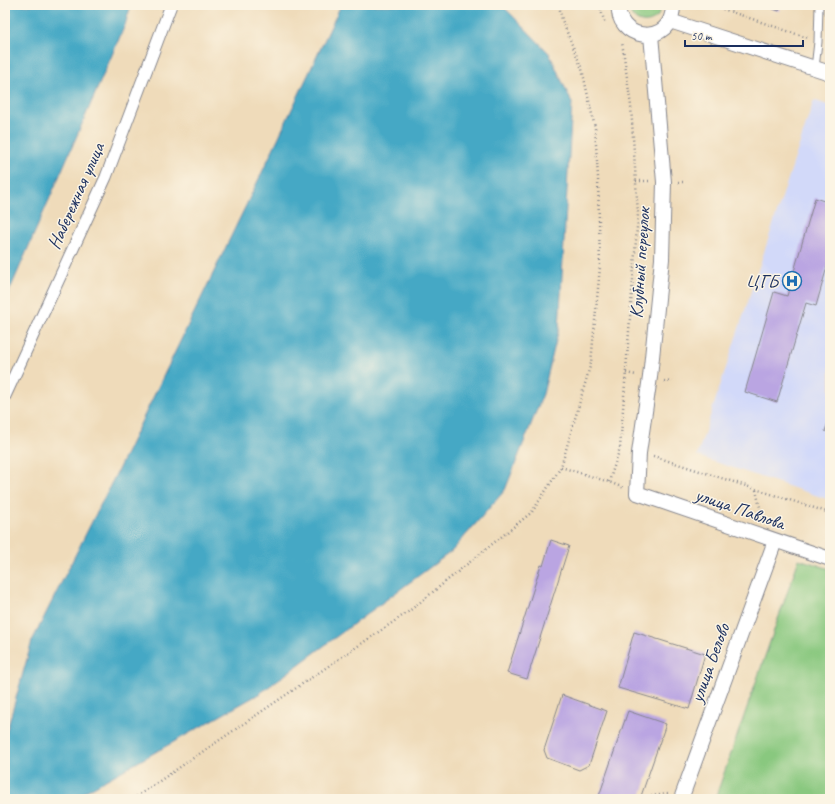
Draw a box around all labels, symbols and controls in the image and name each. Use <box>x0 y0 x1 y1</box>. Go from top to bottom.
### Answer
scale bar <box>685 22 803 48</box>
text: 50 m <box>691 28 713 44</box>
street label: Набережная улица <box>42 138 111 253</box>
street label: Клубный переулок <box>624 205 656 319</box>
place label: ЦГБ <box>746 269 781 293</box>
hospital icon: ЦГБ <box>781 270 803 292</box>
street label: улица Павлова <box>691 482 790 536</box>
street label: улица Белово <box>684 619 736 707</box>

